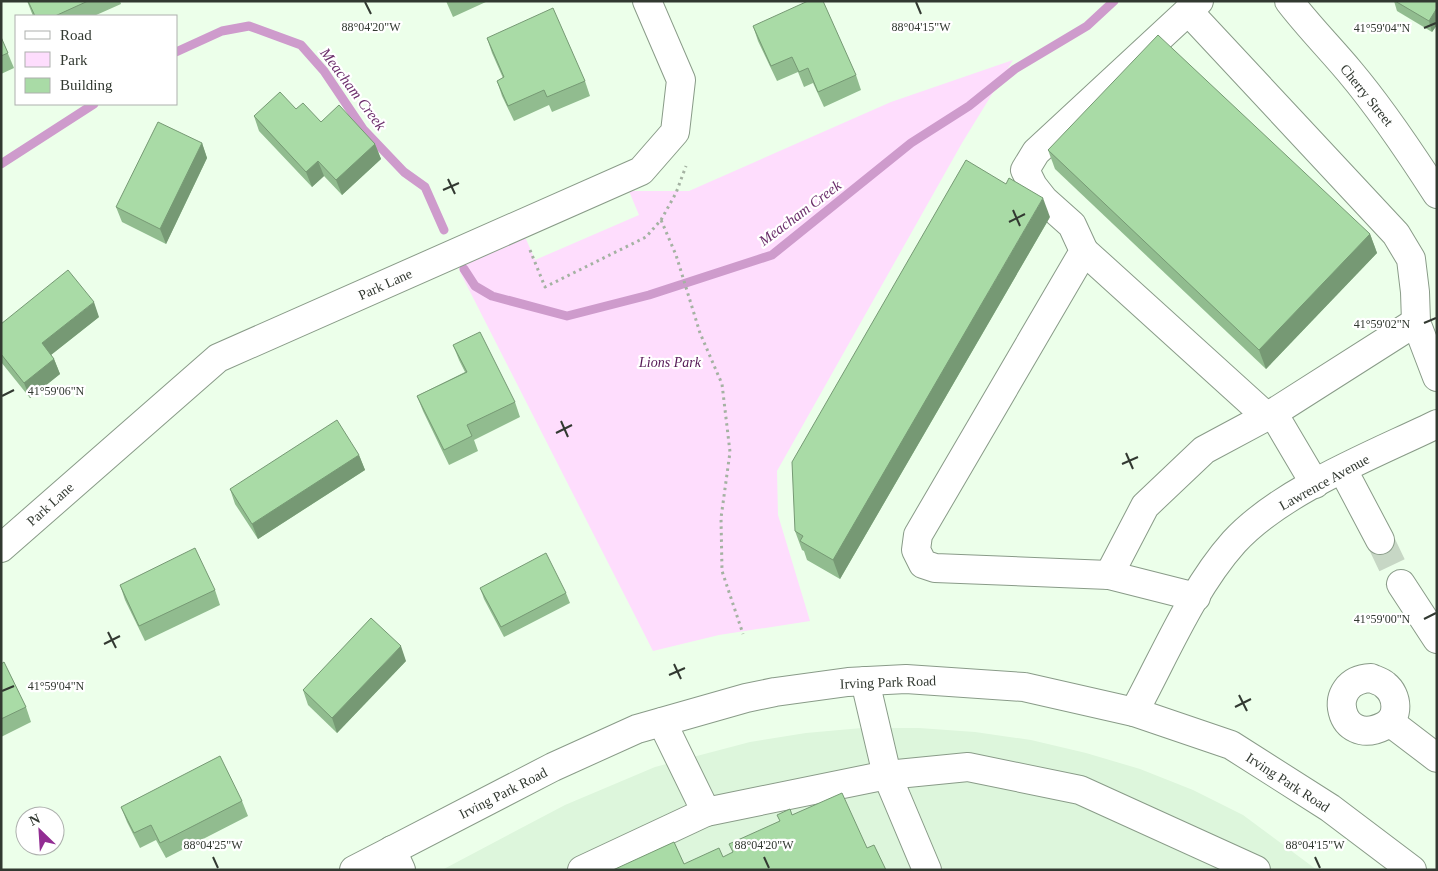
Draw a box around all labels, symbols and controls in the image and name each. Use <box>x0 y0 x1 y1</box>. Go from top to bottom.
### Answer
legend <box>15 15 178 105</box>
text: 88°04'20"W <box>341 20 401 34</box>
text: 88°04'15"W <box>891 20 951 34</box>
text: 41°59'04"N <box>1354 21 1411 35</box>
text: Road <box>60 27 92 43</box>
water label: Meacham Creek <box>316 44 389 133</box>
text: Park <box>60 52 88 68</box>
street label: Cherry Street <box>1337 61 1396 129</box>
text: Building <box>60 77 113 93</box>
water label: Meacham Creek <box>755 177 844 250</box>
street label: Park Lane <box>356 266 414 303</box>
text: 41°59'02"N <box>1354 317 1411 331</box>
park label: Lions Park <box>638 355 702 370</box>
text: 41°59'06"N <box>28 384 85 398</box>
street label: Lawrence Avenue <box>1277 452 1372 513</box>
street label: Park Lane <box>24 480 77 529</box>
text: 41°59'00"N <box>1354 612 1411 626</box>
street label: Irving Park Road <box>840 673 936 692</box>
text: 41°59'04"N <box>28 679 85 693</box>
street label: Irving Park Road <box>1243 750 1332 815</box>
street label: Irving Park Road <box>457 765 550 822</box>
north arrow <box>15 806 65 856</box>
text: N <box>27 811 42 829</box>
text: 88°04'25"W <box>183 838 243 852</box>
text: 88°04'20"W <box>734 838 794 852</box>
text: 88°04'15"W <box>1285 838 1345 852</box>

